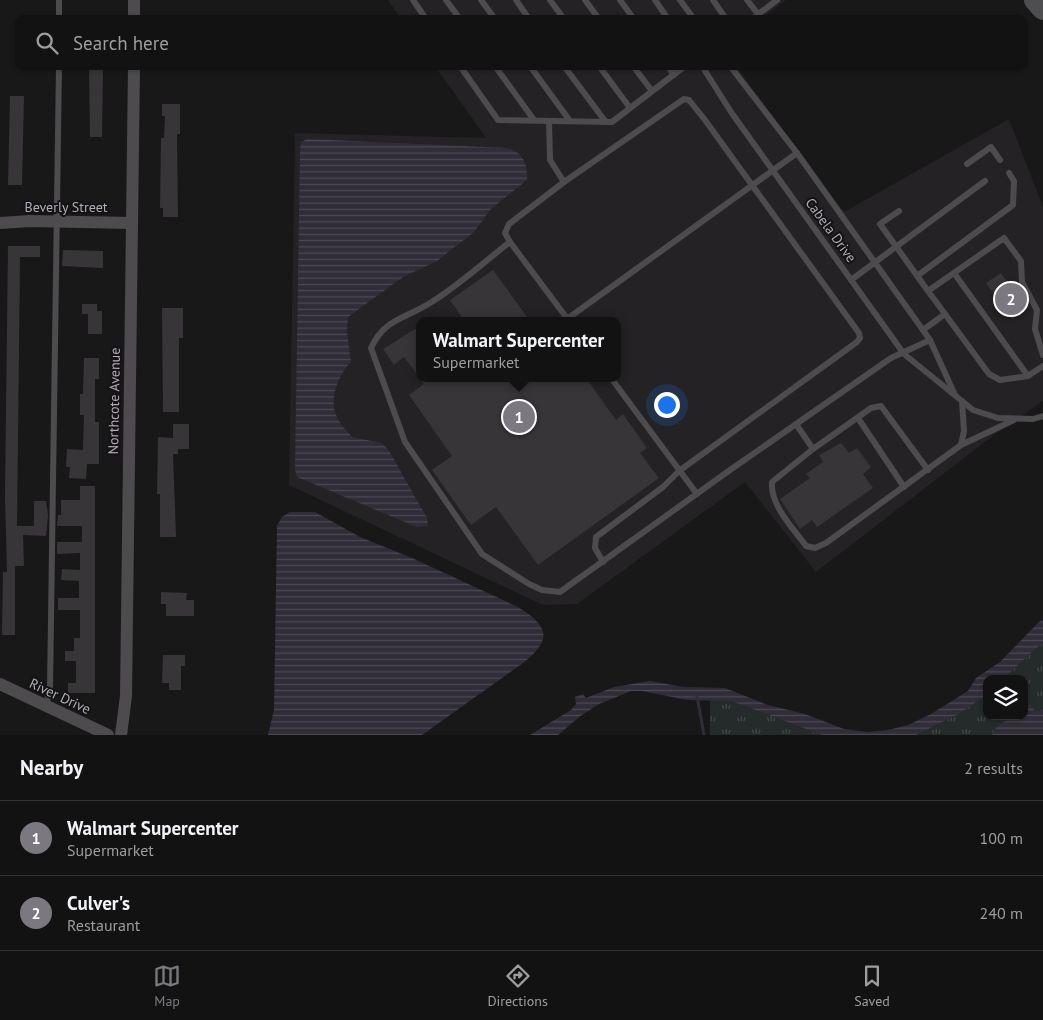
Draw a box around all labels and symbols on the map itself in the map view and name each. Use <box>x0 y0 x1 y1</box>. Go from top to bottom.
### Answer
street label: Cabela Drive <box>802 194 860 266</box>
street label: Beverly Street <box>24 198 108 216</box>
pin: 2 <box>995 280 1027 318</box>
street label: Northcote Avenue <box>104 347 124 455</box>
your location <box>654 392 680 418</box>
pin: 1 <box>503 398 535 436</box>
street label: River Drive <box>26 674 94 718</box>

